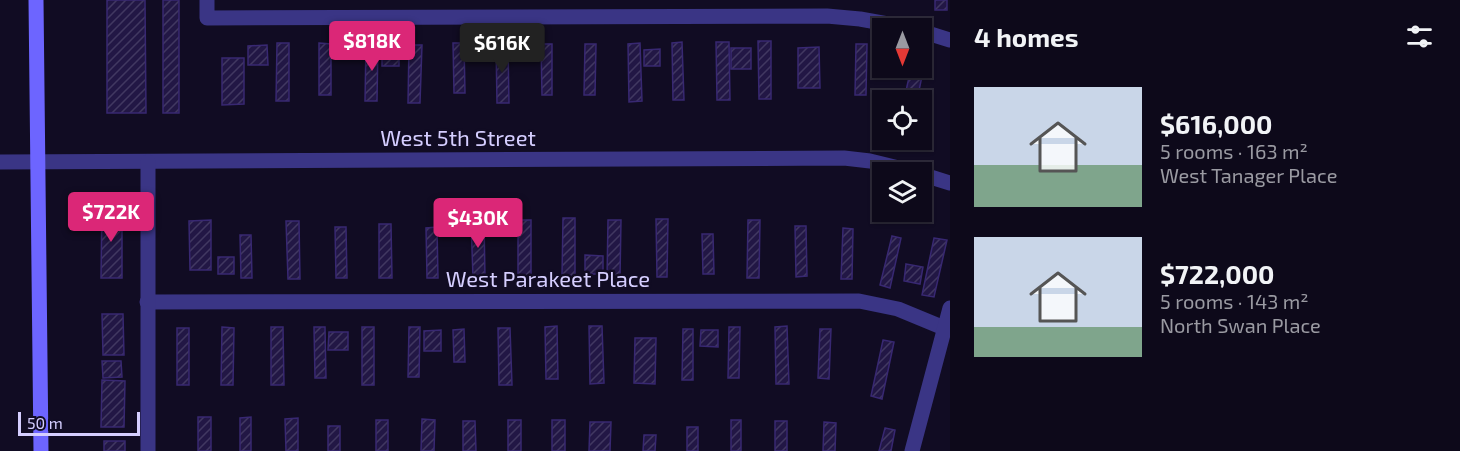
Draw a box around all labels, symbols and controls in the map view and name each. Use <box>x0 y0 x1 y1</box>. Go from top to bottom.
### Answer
north arrow <box>872 18 932 78</box>
map controls <box>872 18 932 222</box>
icon: filters <box>1403 20 1436 53</box>
pin: $818K <box>330 21 414 72</box>
text: 4 homes <box>974 21 1079 52</box>
pin: $616K <box>460 23 544 74</box>
text: $818K <box>343 28 401 52</box>
text: $616K <box>474 30 530 54</box>
button: locate <box>872 90 932 150</box>
text: $616,000 <box>1160 108 1273 139</box>
icon: home <box>1022 111 1094 183</box>
street label: West 5th Street <box>380 124 536 150</box>
text: 5 rooms · 163 m² <box>1160 139 1308 163</box>
button: layers <box>872 162 932 222</box>
text: West Tanager Place <box>1160 163 1337 187</box>
pin: $722K <box>69 192 153 243</box>
pin: $430K <box>436 198 520 249</box>
text: $722K <box>82 199 140 223</box>
text: $430K <box>448 205 508 229</box>
text: $722,000 <box>1160 258 1275 289</box>
icon: home <box>1022 261 1094 333</box>
street label: West Parakeet Place <box>446 265 650 291</box>
text: 5 rooms · 143 m² <box>1160 289 1309 313</box>
text: North Swan Place <box>1160 313 1321 337</box>
scale bar <box>18 409 140 436</box>
text: 50 m <box>27 413 63 432</box>

